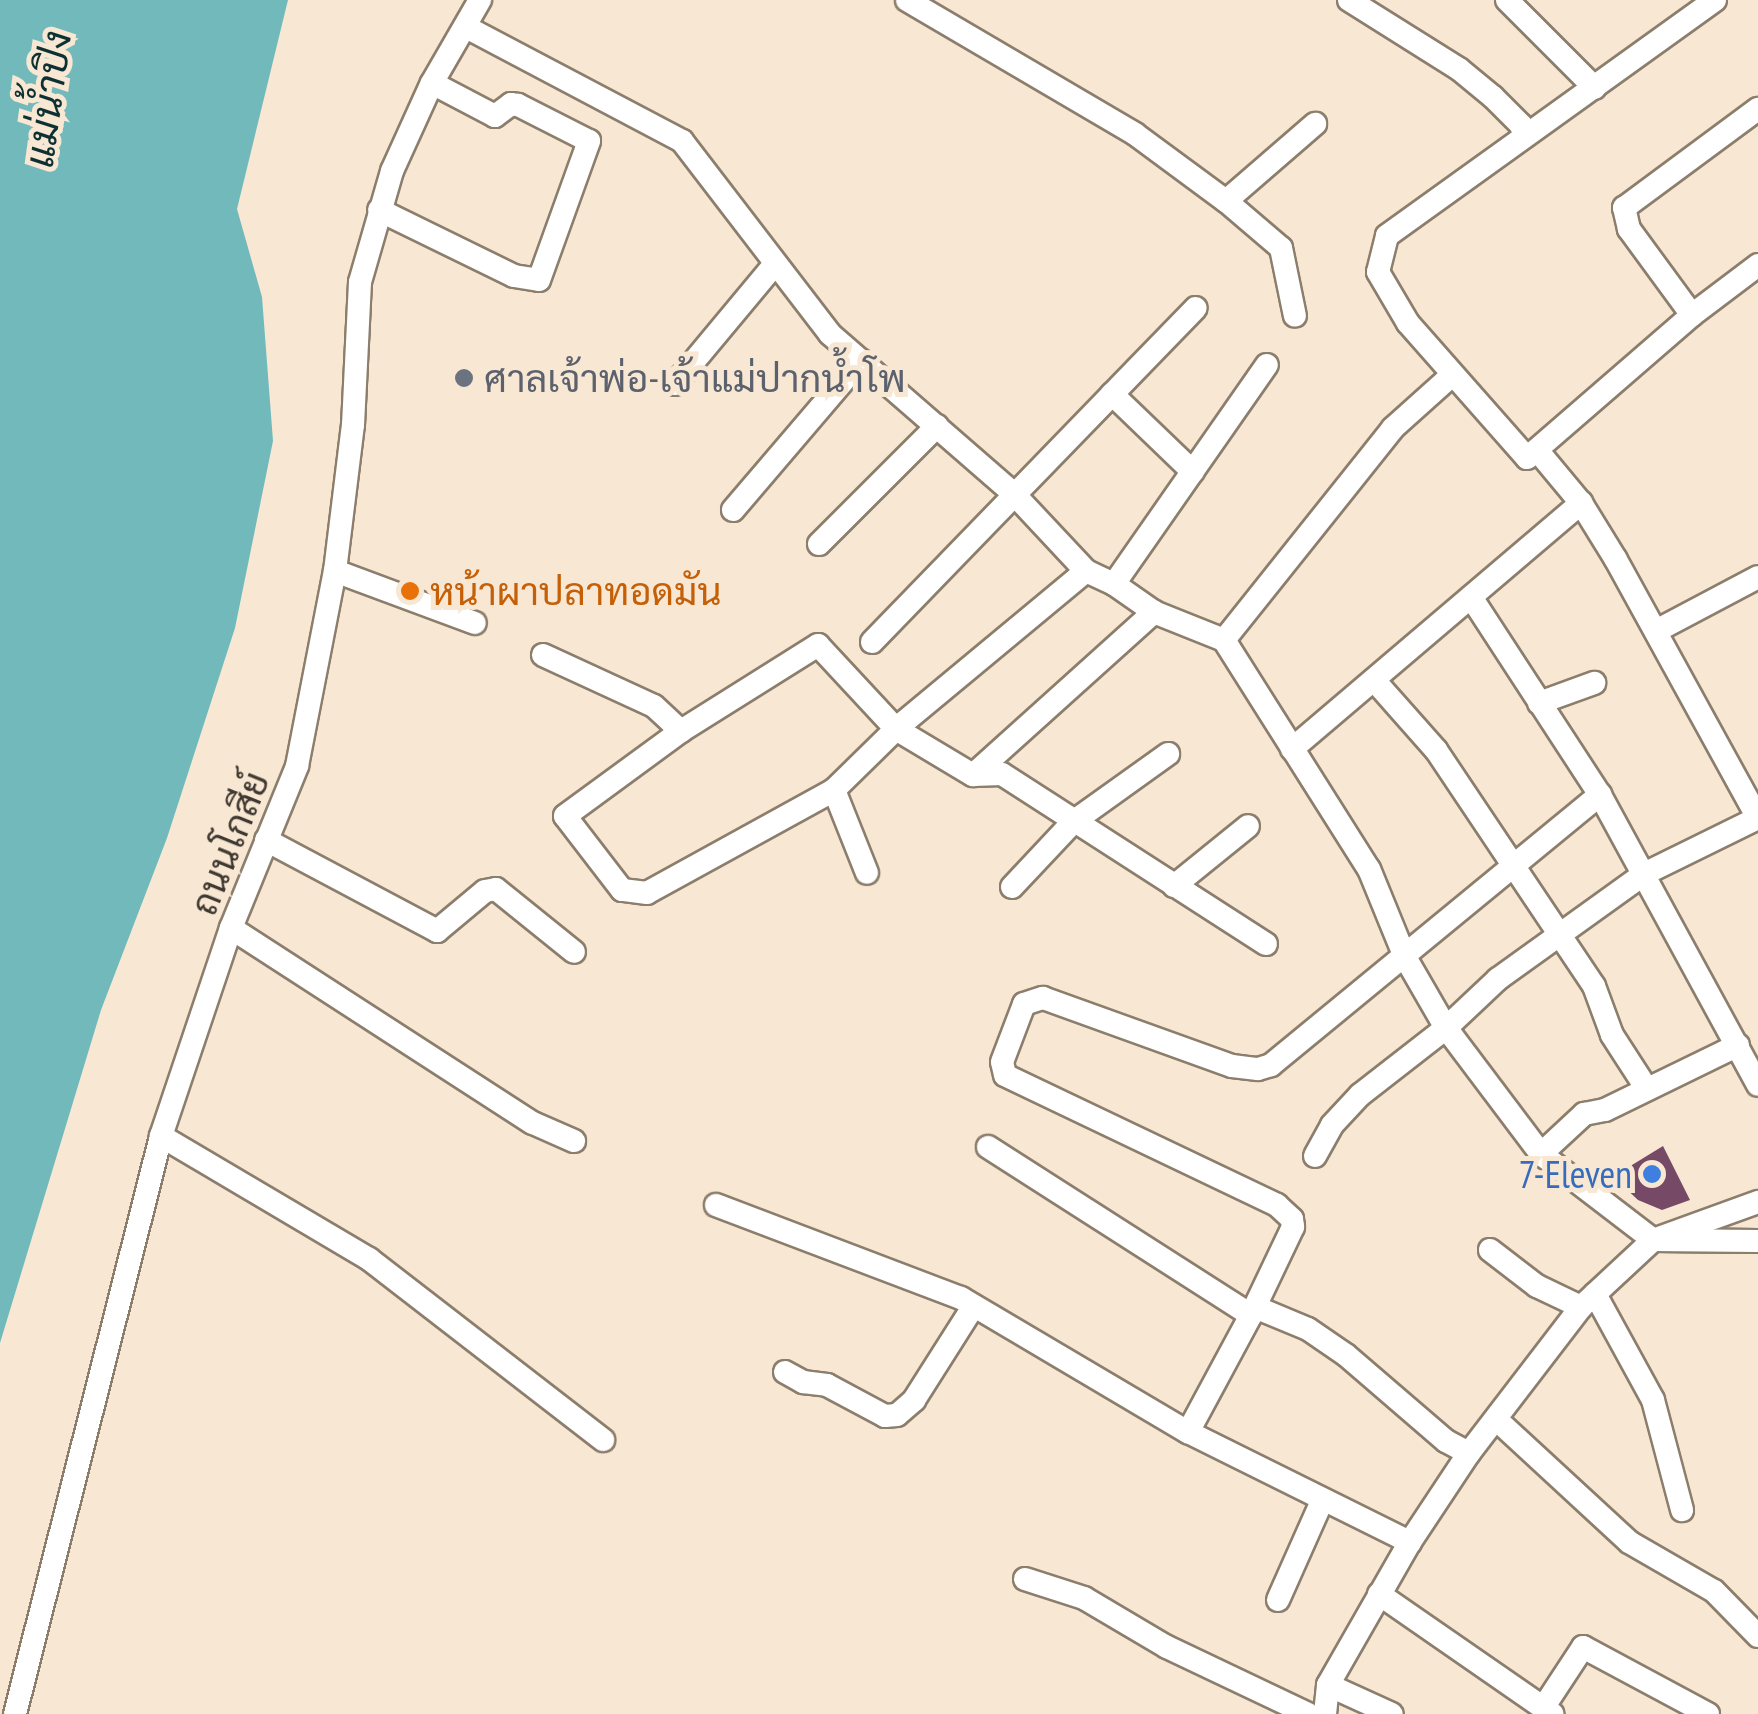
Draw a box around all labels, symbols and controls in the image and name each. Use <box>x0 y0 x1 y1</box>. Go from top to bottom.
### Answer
water label: แม่น้ำปิง <box>14 28 80 170</box>
place label: ศาลเจ้าพ่อ-เจ้าแม่ปากน้ำโพ <box>484 355 906 401</box>
marker: ศาลเจ้าพ่อ-เจ้าแม่ปากน้ำโพ <box>453 367 475 389</box>
place label: หน้าผาปลาทอดมัน <box>430 568 722 614</box>
marker: หน้าผาปลาทอดมัน <box>399 580 421 602</box>
street label: ถนนโกสีย์ <box>180 765 278 921</box>
place label: 7-Eleven <box>1518 1151 1632 1197</box>
marker: 7-Eleven <box>1641 1163 1663 1185</box>

